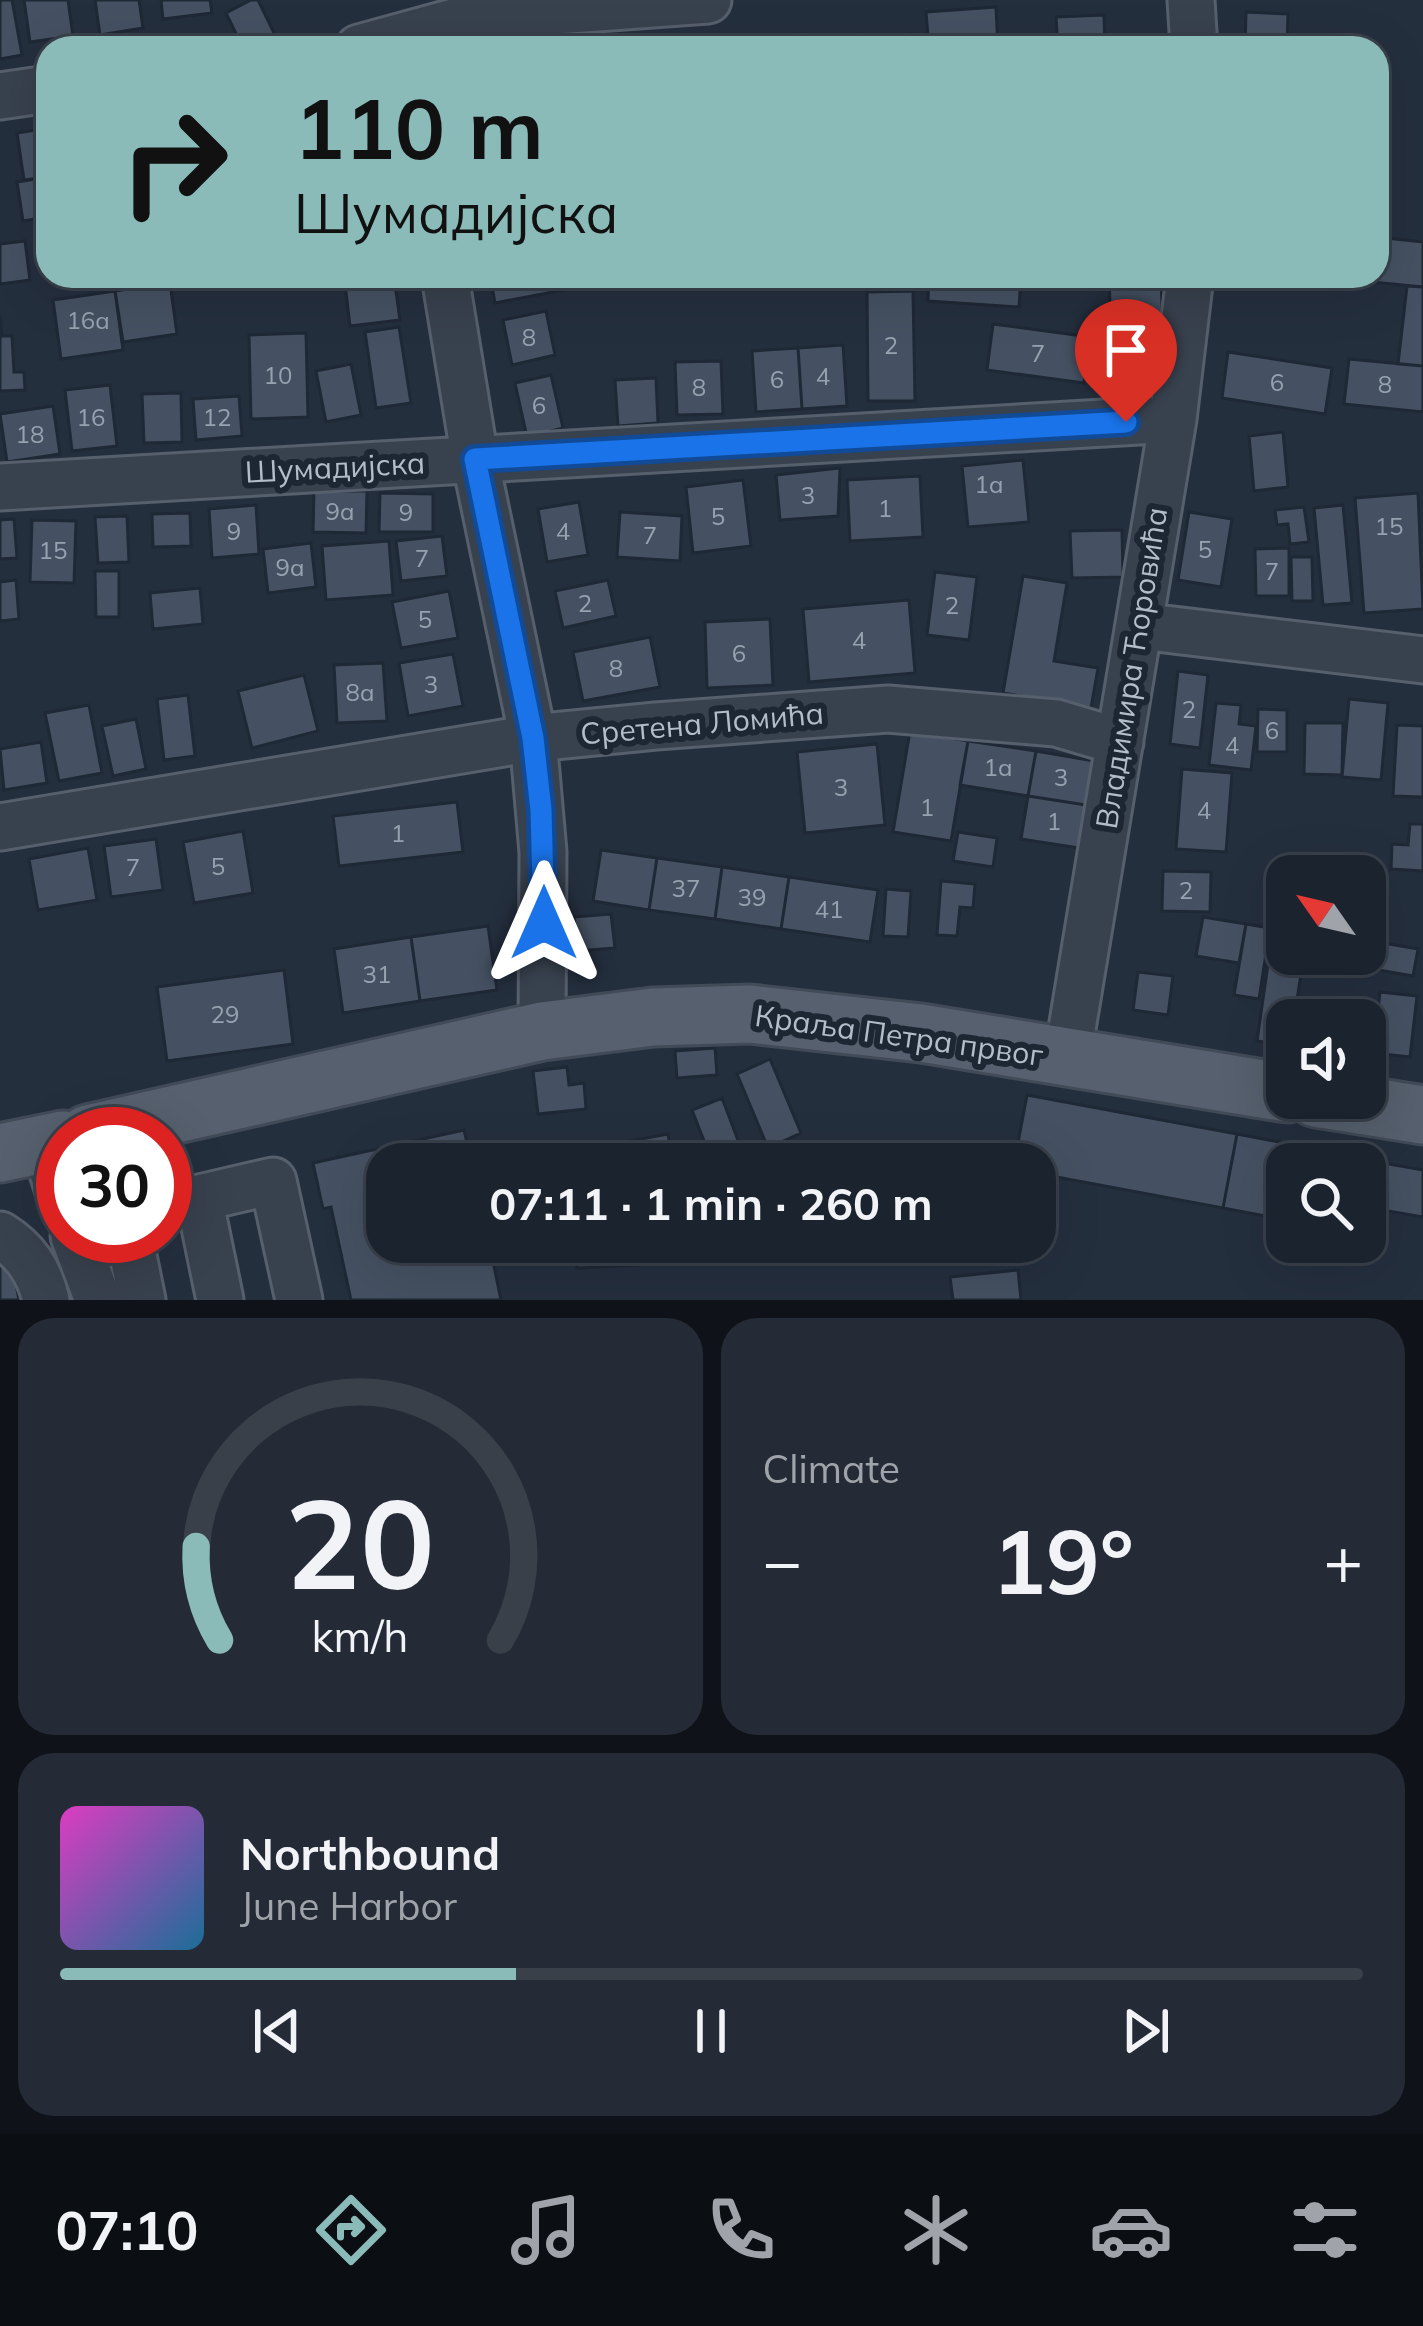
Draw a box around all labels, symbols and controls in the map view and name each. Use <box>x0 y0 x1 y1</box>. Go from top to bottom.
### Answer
text: 110 m <box>294 75 544 180</box>
icon: right <box>96 84 252 240</box>
text: Шумадијска <box>294 179 619 247</box>
pin <box>1075 299 1177 422</box>
house number: 16a <box>66 305 110 335</box>
icon: arrive <box>1093 317 1159 383</box>
house number: 8 <box>522 322 536 352</box>
house number: 2 <box>884 330 898 360</box>
house number: 7 <box>1031 338 1045 368</box>
house number: 10 <box>264 360 292 390</box>
house number: 4 <box>816 361 830 391</box>
house number: 6 <box>770 364 784 394</box>
house number: 6 <box>1270 367 1284 397</box>
house number: 8 <box>1378 369 1392 399</box>
house number: 8 <box>692 372 706 402</box>
house number: 6 <box>532 390 546 420</box>
house number: 16 <box>77 402 105 432</box>
house number: 12 <box>203 402 231 432</box>
house number: 18 <box>16 419 44 449</box>
street label: Шумадијска <box>244 443 426 491</box>
house number: 1a <box>975 469 1003 499</box>
house number: 3 <box>801 480 815 510</box>
house number: 1 <box>878 493 892 523</box>
house number: 9a <box>326 496 354 526</box>
house number: 9 <box>399 497 413 527</box>
house number: 5 <box>711 501 725 531</box>
street label: Владимира Ћоровића <box>1087 505 1175 831</box>
house number: 15 <box>1375 511 1403 541</box>
house number: 9 <box>227 516 241 546</box>
house number: 4 <box>556 516 570 546</box>
house number: 7 <box>643 520 657 550</box>
house number: 5 <box>1198 534 1212 564</box>
house number: 15 <box>39 535 67 565</box>
house number: 7 <box>415 543 429 573</box>
house number: 9a <box>276 552 304 582</box>
house number: 7 <box>1265 556 1279 586</box>
house number: 2 <box>578 588 592 618</box>
house number: 2 <box>945 590 959 620</box>
house number: 5 <box>418 604 432 634</box>
house number: 4 <box>852 625 866 655</box>
house number: 6 <box>732 638 746 668</box>
house number: 8 <box>609 653 623 683</box>
house number: 3 <box>424 669 438 699</box>
house number: 8a <box>346 677 374 707</box>
street label: Сретена Ломића <box>579 693 825 753</box>
house number: 2 <box>1182 694 1196 724</box>
house number: 6 <box>1265 715 1279 745</box>
house number: 4 <box>1225 730 1239 760</box>
house number: 1a <box>984 752 1012 782</box>
house number: 3 <box>1054 762 1068 792</box>
house number: 3 <box>834 772 848 802</box>
house number: 1 <box>920 792 934 822</box>
house number: 4 <box>1197 795 1211 825</box>
house number: 1 <box>1047 806 1061 836</box>
house number: 1 <box>391 818 405 848</box>
house number: 5 <box>211 851 225 881</box>
house number: 7 <box>126 852 140 882</box>
north arrow <box>1266 855 1386 975</box>
map controls <box>1266 855 1386 1263</box>
position arrow <box>481 860 607 986</box>
house number: 37 <box>672 873 700 903</box>
house number: 2 <box>1179 875 1193 905</box>
house number: 39 <box>738 882 766 912</box>
house number: 41 <box>815 894 843 924</box>
house number: 31 <box>363 959 391 989</box>
street label: Краља Петра првог <box>753 996 1046 1074</box>
house number: 29 <box>211 999 239 1029</box>
button: sound <box>1266 999 1386 1119</box>
speed limit sign: 30 <box>36 1107 192 1263</box>
button: search <box>1266 1143 1386 1263</box>
text: 07:11 · 1 min · 260 m <box>489 1175 933 1231</box>
text: Climate <box>763 1444 900 1493</box>
text: 20 <box>285 1464 435 1620</box>
text: 19° <box>992 1504 1134 1617</box>
text: − <box>763 1519 802 1602</box>
text: + <box>1323 1519 1363 1602</box>
text: km/h <box>312 1608 409 1662</box>
text: Northbound <box>240 1825 500 1881</box>
text: June Harbor <box>240 1881 457 1930</box>
icon: previous <box>244 1998 310 2064</box>
icon: pause <box>678 1998 744 2064</box>
icon: next <box>1113 1998 1179 2064</box>
icon: directions <box>309 2188 393 2272</box>
icon: music <box>504 2188 588 2272</box>
icon: phone <box>699 2188 783 2272</box>
icon: climate <box>894 2188 978 2272</box>
icon: car <box>1089 2188 1173 2272</box>
icon: filters <box>1283 2188 1367 2272</box>
text: 07:10 <box>55 2196 198 2264</box>

